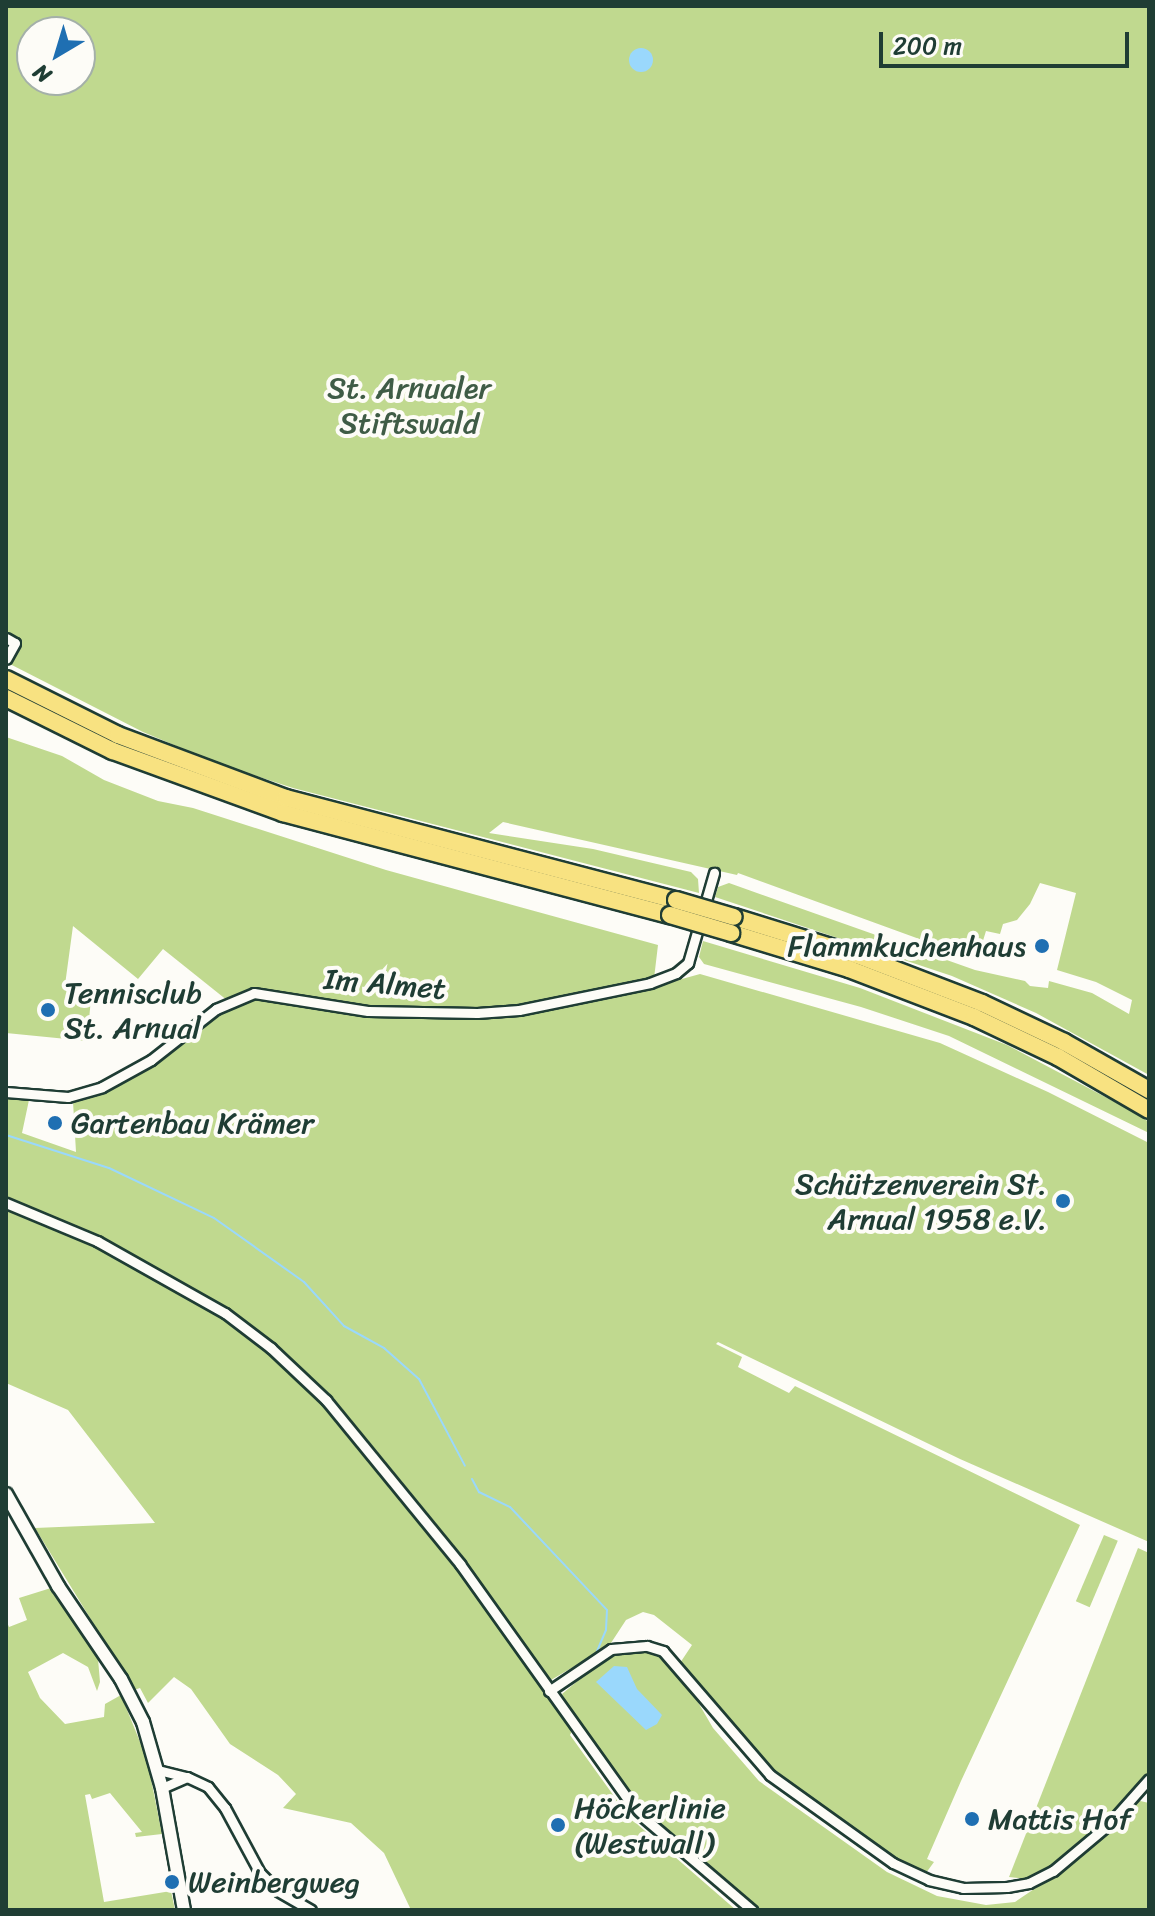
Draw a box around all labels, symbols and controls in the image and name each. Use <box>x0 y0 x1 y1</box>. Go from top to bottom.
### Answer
north arrow <box>16 16 96 96</box>
scale bar <box>883 16 1133 66</box>
text: 200 m <box>893 25 962 67</box>
text: N <box>24 54 60 94</box>
park label: St. Arnualer Stiftswald <box>327 370 491 440</box>
place label: Flammkuchenhaus <box>787 928 1026 964</box>
marker: Flammkuchenhaus <box>1033 937 1051 955</box>
street label: Im Almet <box>323 961 447 1007</box>
place label: Tennisclub St. Arnual <box>64 975 202 1046</box>
marker: Tennisclub St. Arnual <box>39 1001 57 1019</box>
place label: Gartenbau Krämer <box>71 1105 314 1141</box>
marker: Gartenbau Krämer <box>46 1114 64 1132</box>
place label: Schützenverein St. Arnual 1958 e.V. <box>794 1166 1047 1236</box>
marker: Schützenverein St. Arnual 1958 e.V. <box>1054 1192 1072 1210</box>
place label: Höckerlinie (Westwall) <box>574 1790 726 1860</box>
place label: Mattis Hof <box>988 1801 1132 1837</box>
marker: Mattis Hof <box>963 1810 981 1828</box>
marker: Höckerlinie (Westwall) <box>549 1816 567 1834</box>
place label: Weinbergweg <box>188 1864 360 1900</box>
marker: Weinbergweg <box>163 1873 181 1891</box>

